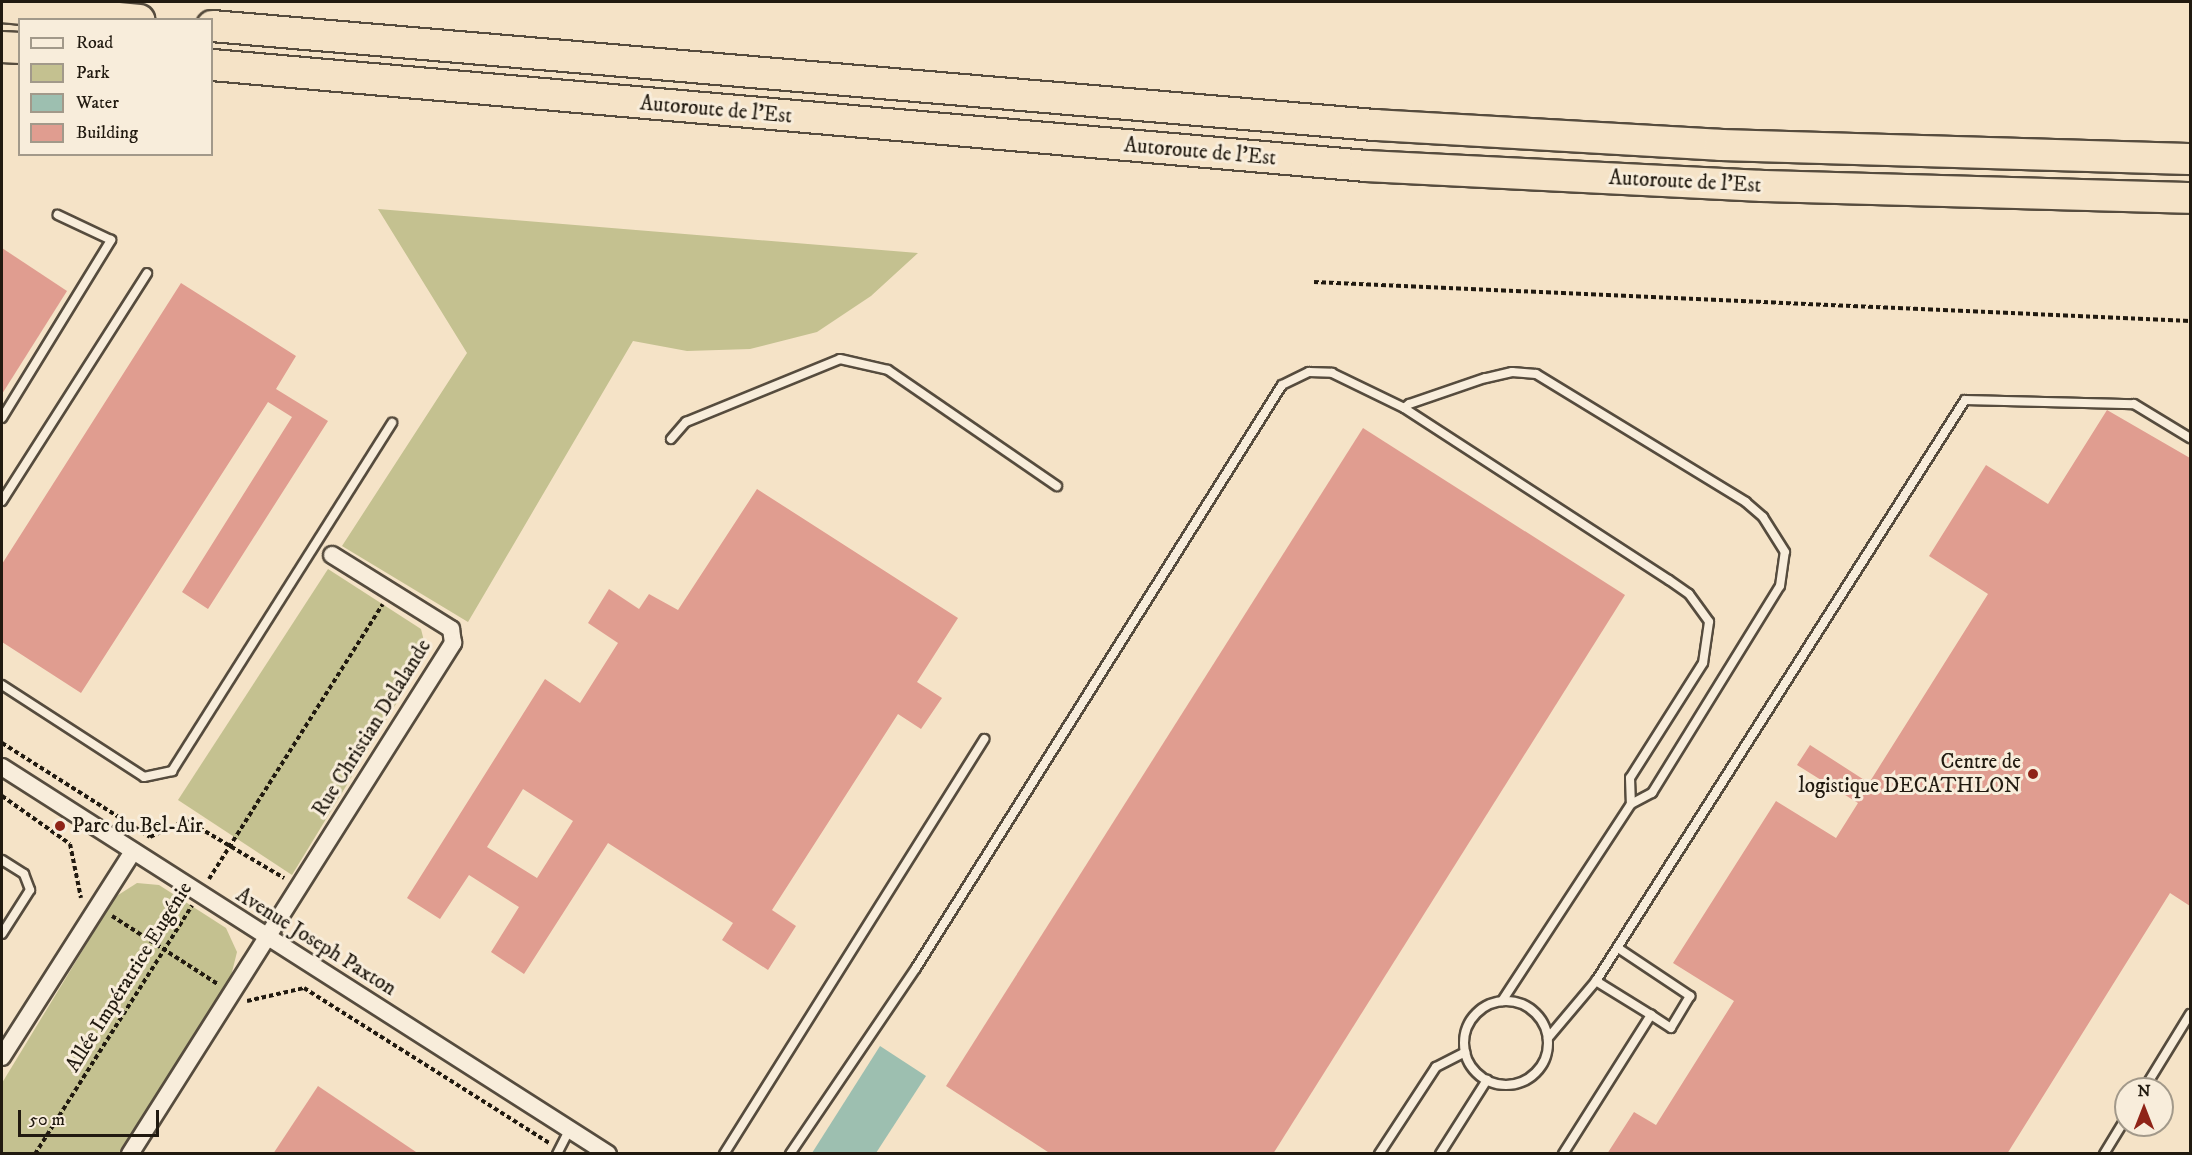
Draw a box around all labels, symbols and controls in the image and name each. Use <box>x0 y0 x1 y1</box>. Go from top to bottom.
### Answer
legend <box>18 18 213 156</box>
text: Road <box>76 32 113 54</box>
text: Park <box>76 62 110 84</box>
street label: Autoroute de l’Est <box>639 91 793 129</box>
text: Water <box>76 92 119 114</box>
text: Building <box>76 122 138 144</box>
street label: Autoroute de l’Est <box>1123 133 1277 171</box>
street label: Autoroute de l’Est <box>1608 165 1762 199</box>
street label: Rue Christian Delalande <box>307 635 437 821</box>
place label: Centre de logistique DECATHLON <box>1798 749 2021 799</box>
marker: Centre de logistique DECATHLON <box>2026 767 2040 781</box>
place label: Parc du Bel-Air <box>72 813 203 839</box>
marker: Parc du Bel-Air <box>53 819 67 833</box>
street label: Allée Impératrice Eugénie <box>60 877 198 1077</box>
street label: Avenue Joseph Paxton <box>231 883 401 1001</box>
north arrow <box>2114 1077 2174 1137</box>
text: N <box>2137 1081 2151 1101</box>
scale bar <box>21 1098 162 1136</box>
text: 50 m <box>29 1109 65 1131</box>

